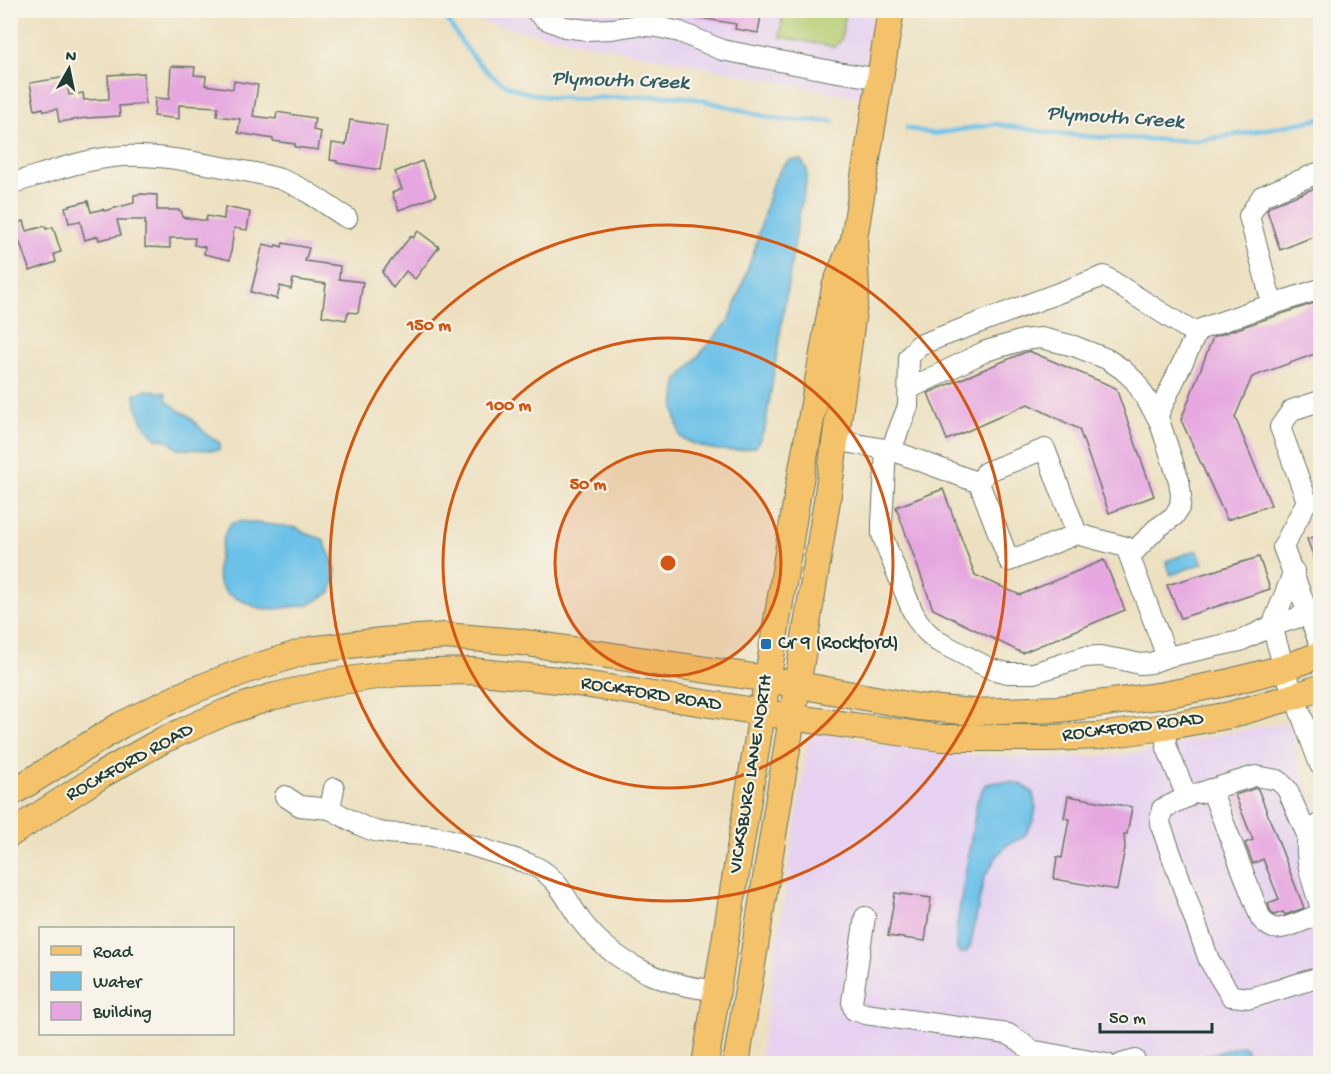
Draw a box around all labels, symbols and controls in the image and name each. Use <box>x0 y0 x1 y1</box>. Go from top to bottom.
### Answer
north arrow <box>39 39 99 99</box>
text: N <box>64 47 78 68</box>
water label: Plymouth Creek <box>551 67 691 97</box>
water label: Plymouth Creek <box>1046 102 1187 136</box>
text: 150 m <box>406 316 451 337</box>
text: 100 m <box>486 396 532 417</box>
text: 50 m <box>570 475 607 496</box>
centre of rings <box>658 553 678 573</box>
place label: Cr 9 (Rockford) <box>778 633 899 656</box>
marker: Cr 9 (Rockford) <box>759 637 773 651</box>
street label: ROCKFORD ROAD <box>579 673 724 718</box>
street label: VICKSBURG LANE NORTH <box>725 673 779 876</box>
street label: ROCKFORD ROAD <box>1061 708 1206 748</box>
street label: ROCKFORD ROAD <box>62 718 199 808</box>
legend <box>39 927 234 1035</box>
text: Road <box>93 943 134 964</box>
text: Water <box>93 973 143 994</box>
scale bar <box>1100 996 1212 1034</box>
text: Building <box>92 1003 152 1024</box>
text: 50 m <box>1109 1009 1146 1030</box>

